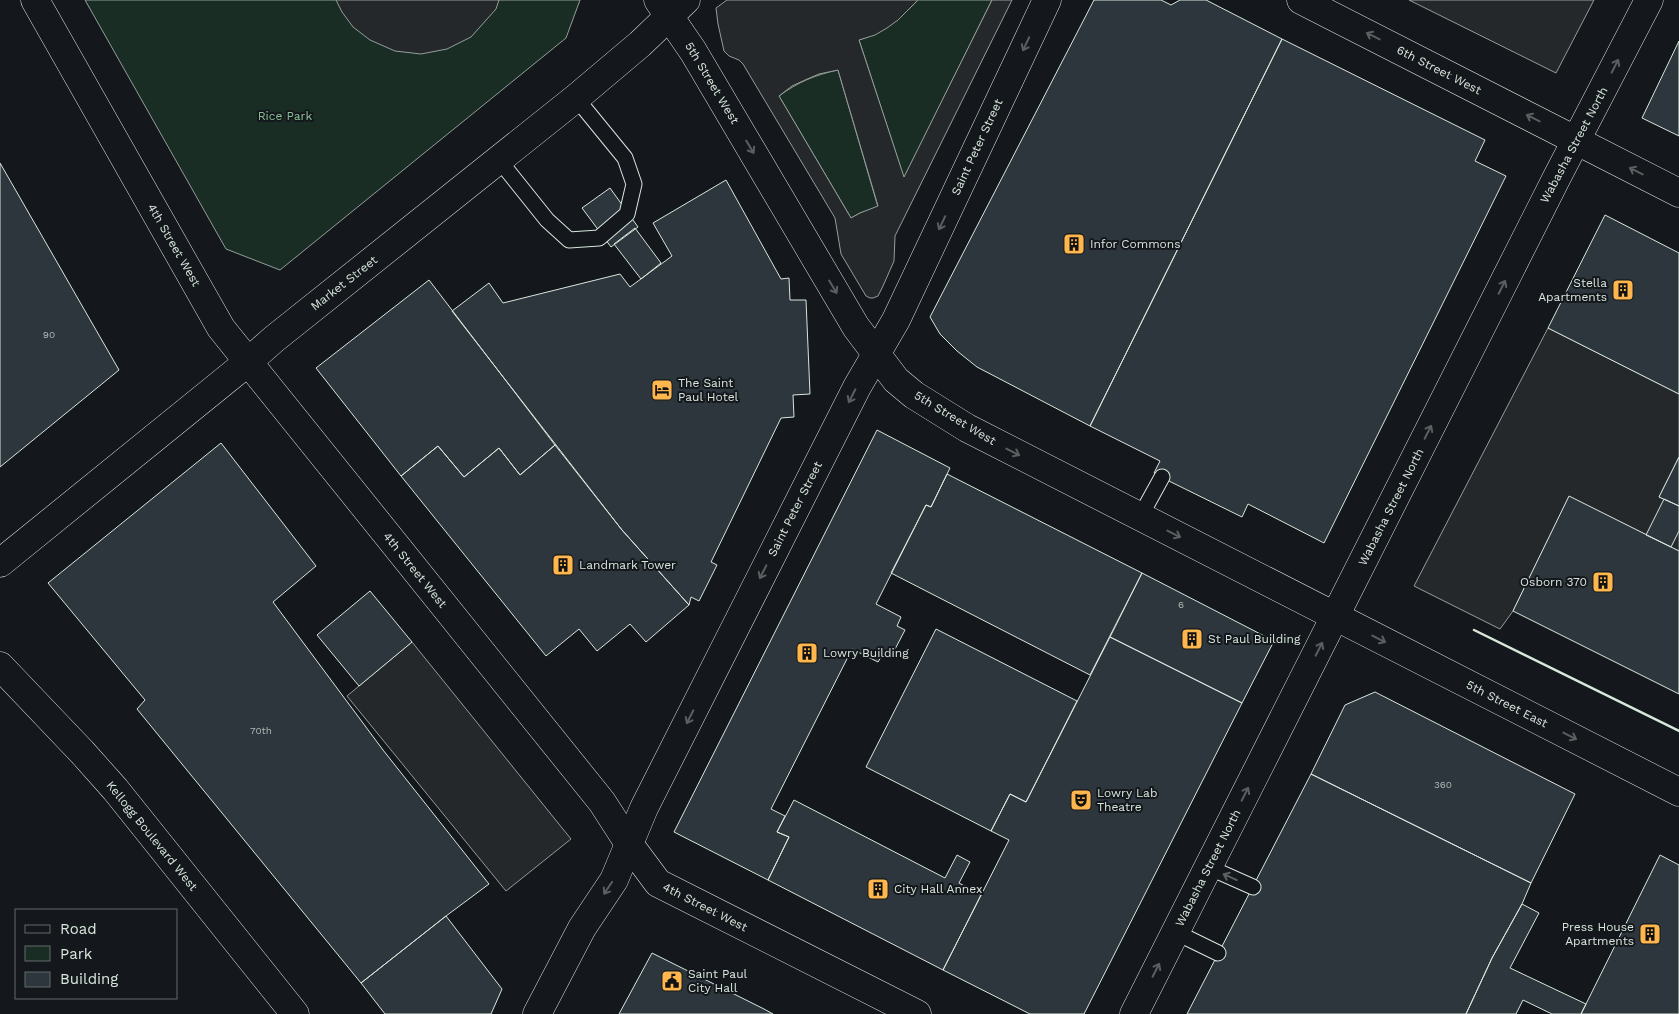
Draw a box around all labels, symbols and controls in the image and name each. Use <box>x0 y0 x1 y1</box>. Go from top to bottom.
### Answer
one-way arrow <box>1366 31 1381 40</box>
one-way arrow <box>1021 36 1030 51</box>
street label: 5th Street West <box>682 40 742 126</box>
street label: 6th Street West <box>1394 43 1484 97</box>
one-way arrow <box>1611 59 1620 74</box>
street label: Wabasha Street North <box>1537 84 1611 206</box>
street label: Saint Peter Street <box>949 97 1005 197</box>
park label: Rice Park <box>258 109 313 123</box>
one-way arrow <box>1526 113 1541 123</box>
one-way arrow <box>746 140 756 154</box>
one-way arrow <box>1628 166 1643 176</box>
street label: 4th Street West <box>145 201 203 289</box>
one-way arrow <box>936 215 946 230</box>
building icon: Infor Commons <box>1062 232 1086 256</box>
place label: Infor Commons <box>1090 237 1181 251</box>
street label: Market Street <box>308 253 380 313</box>
place label: Stella Apartments <box>1538 276 1607 304</box>
building icon: Stella Apartments <box>1611 278 1635 302</box>
one-way arrow <box>828 280 838 294</box>
one-way arrow <box>1497 280 1507 295</box>
house number: 90 <box>43 329 55 340</box>
place label: The Saint Paul Hotel <box>678 376 739 404</box>
hotel icon: The Saint Paul Hotel <box>650 378 674 402</box>
one-way arrow <box>847 388 856 403</box>
street label: 5th Street West <box>912 388 998 448</box>
one-way arrow <box>1424 425 1434 440</box>
street label: Wabasha Street North <box>1355 446 1427 568</box>
one-way arrow <box>1006 447 1021 457</box>
street label: Saint Peter Street <box>765 459 825 559</box>
street label: 4th Street West <box>380 529 450 611</box>
one-way arrow <box>1166 530 1181 539</box>
building icon: Landmark Tower <box>551 553 575 577</box>
place label: Landmark Tower <box>579 558 676 572</box>
one-way arrow <box>758 564 767 579</box>
building icon: Osborn 370 <box>1591 570 1615 594</box>
place label: Osborn 370 <box>1520 575 1587 589</box>
house number: 6 <box>1178 599 1184 610</box>
building icon: St Paul Building <box>1180 627 1204 651</box>
place label: St Paul Building <box>1208 632 1301 646</box>
one-way arrow <box>1371 635 1386 644</box>
building icon: Lowry Building <box>795 641 819 665</box>
one-way arrow <box>1314 642 1324 657</box>
place label: Lowry Building <box>823 646 909 660</box>
street label: 5th Street East <box>1464 677 1550 731</box>
one-way arrow <box>685 709 694 724</box>
house number: 70th <box>250 725 272 736</box>
one-way arrow <box>1563 731 1578 741</box>
street label: Kellogg Boulevard West <box>103 778 201 894</box>
house number: 360 <box>1434 779 1452 790</box>
place label: Lowry Lab Theatre <box>1097 786 1157 814</box>
one-way arrow <box>1240 787 1250 802</box>
theatre icon: Lowry Lab Theatre <box>1069 788 1093 812</box>
street label: Wabasha Street North <box>1172 807 1244 929</box>
one-way arrow <box>1223 872 1238 882</box>
building icon: City Hall Annex <box>866 877 890 901</box>
street label: 4th Street West <box>660 880 750 934</box>
one-way arrow <box>603 881 613 895</box>
place label: City Hall Annex <box>894 882 982 896</box>
legend <box>15 909 178 999</box>
text: Road <box>60 920 97 938</box>
place label: Press House Apartments <box>1562 920 1634 948</box>
building icon: Press House Apartments <box>1638 922 1662 946</box>
text: Park <box>60 945 93 963</box>
one-way arrow <box>1151 963 1161 978</box>
place label: Saint Paul City Hall <box>688 967 748 995</box>
public building icon: Saint Paul City Hall <box>660 969 684 993</box>
text: Building <box>60 970 118 988</box>

